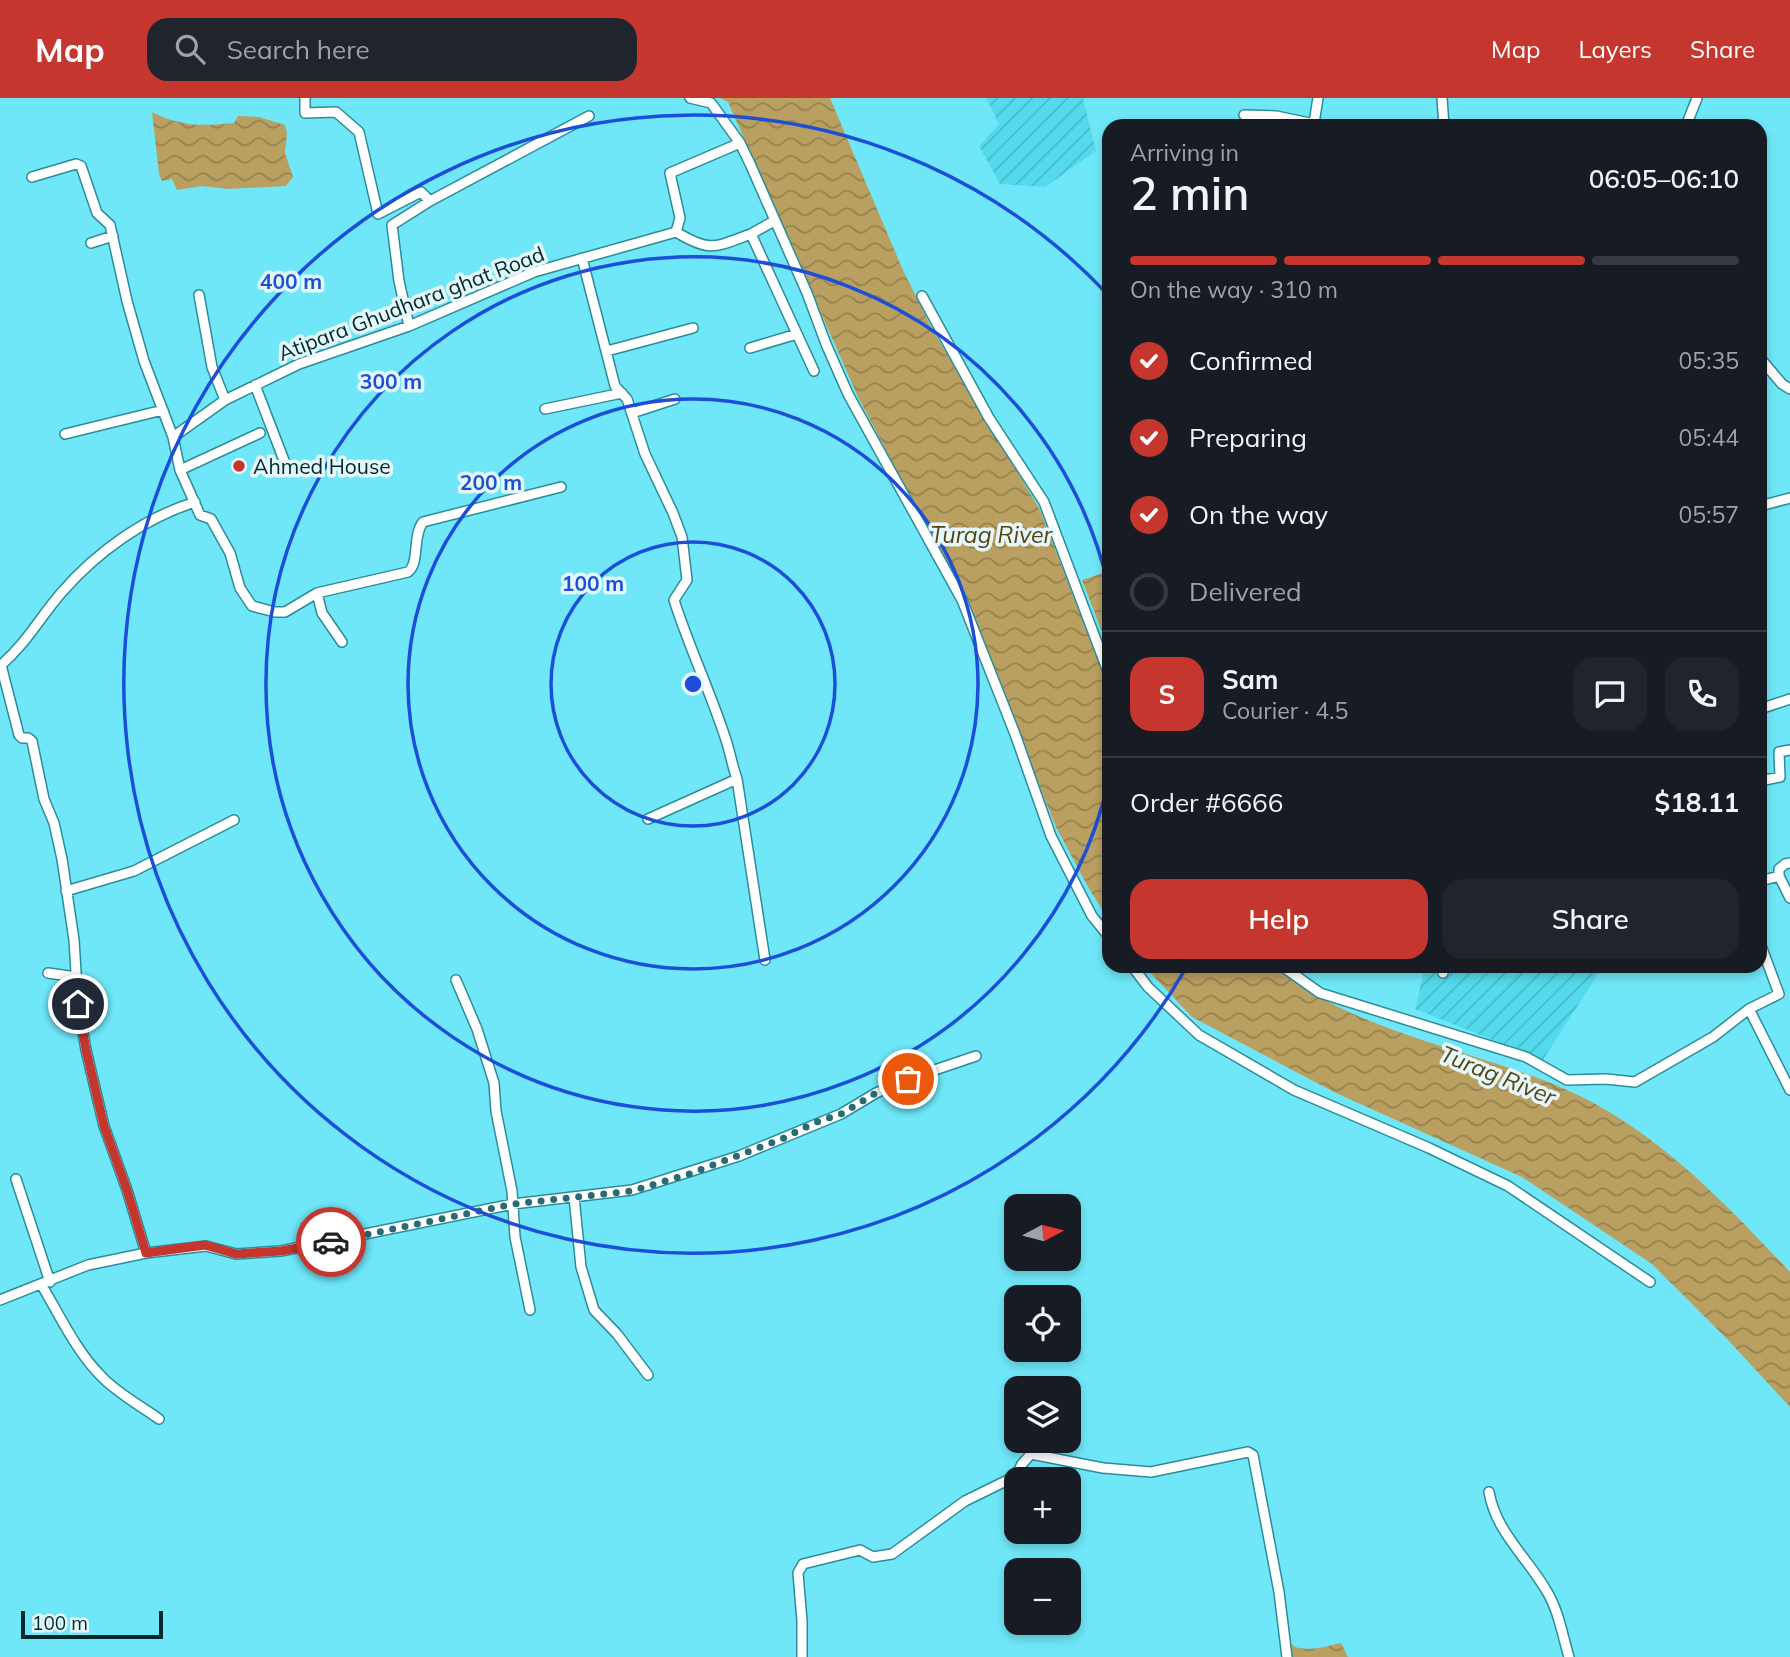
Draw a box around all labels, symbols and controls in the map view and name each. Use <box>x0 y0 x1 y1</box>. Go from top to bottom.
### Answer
search box <box>147 18 637 81</box>
text: Map <box>35 29 105 70</box>
icon: search <box>171 30 209 68</box>
text: Search here <box>227 33 370 66</box>
text: Map <box>1491 34 1540 64</box>
text: Layers <box>1578 34 1652 64</box>
text: Share <box>1690 34 1755 64</box>
text: Arriving in <box>1130 138 1239 167</box>
text: 06:05–06:10 <box>1589 162 1739 195</box>
text: 2 min <box>1130 164 1249 222</box>
street label: Atipara Ghudhara ghat Road <box>274 240 548 366</box>
text: 400 m <box>260 268 322 294</box>
text: On the way · 310 m <box>1130 275 1338 304</box>
icon: check <box>1130 342 1168 380</box>
text: Confirmed <box>1189 344 1313 377</box>
text: 05:35 <box>1679 346 1739 375</box>
text: 300 m <box>360 368 422 394</box>
icon: check <box>1130 419 1168 457</box>
text: Preparing <box>1189 421 1307 454</box>
text: 05:44 <box>1679 423 1739 452</box>
place label: Ahmed House <box>253 453 391 479</box>
marker: Ahmed House <box>231 458 247 474</box>
text: 200 m <box>460 469 522 495</box>
icon: check <box>1130 496 1168 534</box>
text: On the way <box>1189 498 1328 531</box>
text: 05:57 <box>1679 500 1739 529</box>
water label: Turag River <box>930 520 1053 549</box>
text: 100 m <box>562 570 624 596</box>
text: Delivered <box>1189 575 1302 608</box>
button: chat <box>1573 657 1647 731</box>
button: phone <box>1665 657 1739 731</box>
text: Sam <box>1222 663 1278 696</box>
centre of rings <box>681 672 705 696</box>
text: S <box>1159 678 1175 711</box>
text: Courier · 4.5 <box>1222 696 1348 725</box>
text: Order #6666 <box>1130 786 1283 819</box>
text: $18.11 <box>1655 786 1739 819</box>
button: Help <box>1130 879 1428 959</box>
button: Share <box>1442 879 1739 959</box>
pin <box>48 974 108 1034</box>
icon: home <box>59 985 97 1023</box>
water label: Turag River <box>1436 1039 1561 1112</box>
pin <box>878 1049 938 1109</box>
icon: bag <box>889 1060 927 1098</box>
north arrow <box>1004 1194 1082 1270</box>
map controls <box>1004 1194 1081 1635</box>
courier <box>296 1207 366 1277</box>
icon: car <box>312 1223 350 1261</box>
button: locate <box>1004 1285 1081 1362</box>
button: layers <box>1004 1376 1081 1453</box>
button: + <box>1004 1467 1081 1544</box>
button: − <box>1004 1558 1081 1635</box>
scale bar <box>21 1608 163 1640</box>
text: 100 m <box>32 1611 88 1635</box>

